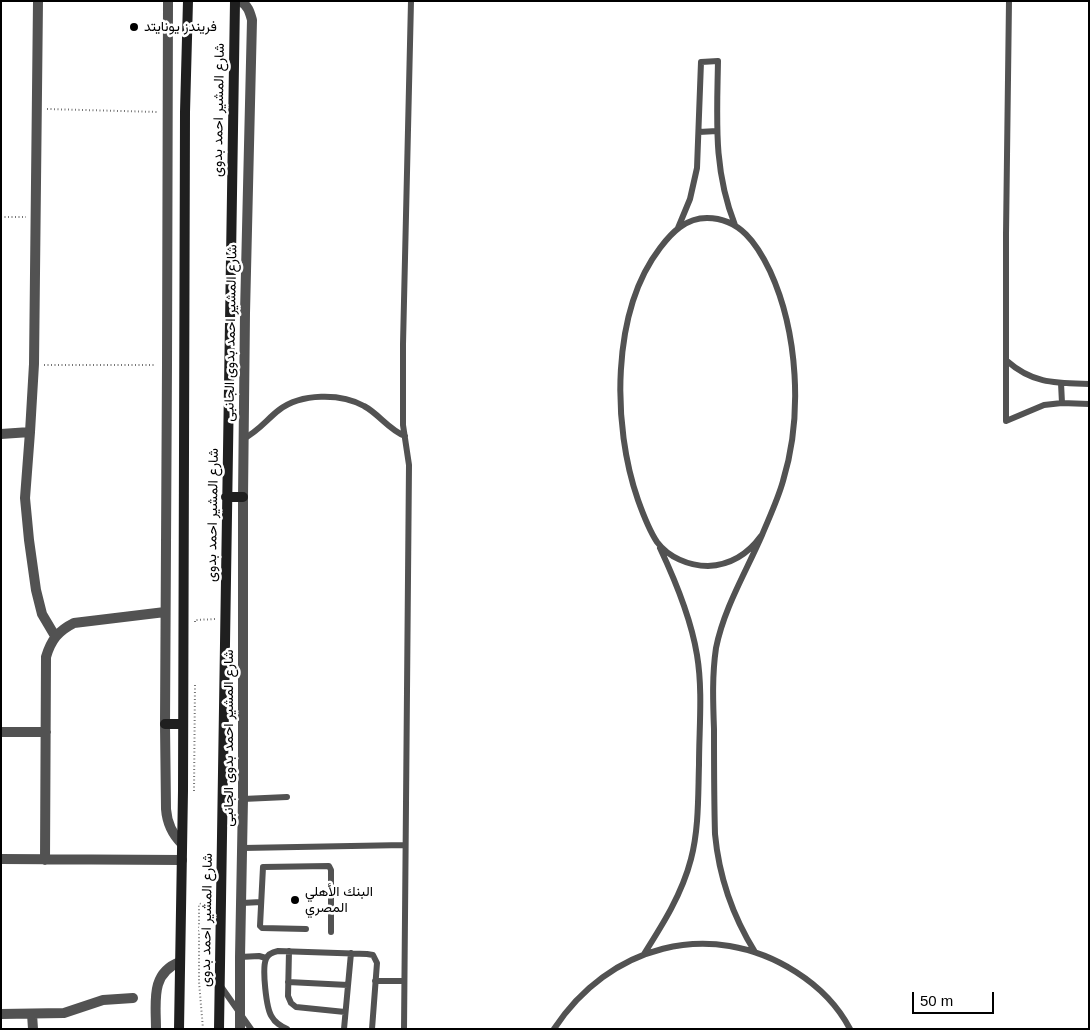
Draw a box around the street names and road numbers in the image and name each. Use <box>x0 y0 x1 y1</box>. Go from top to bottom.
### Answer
street label: شارع المشير احمد بدوى <box>209 43 229 177</box>
street label: شارع المشير احمد بدوى الجانبى <box>221 244 241 422</box>
street label: شارع المشير احمد بدوى <box>203 448 223 582</box>
street label: شارع المشير احمد بدوى الجانبى <box>221 649 237 827</box>
street label: شارع المشير احمد بدوى <box>197 853 217 987</box>

